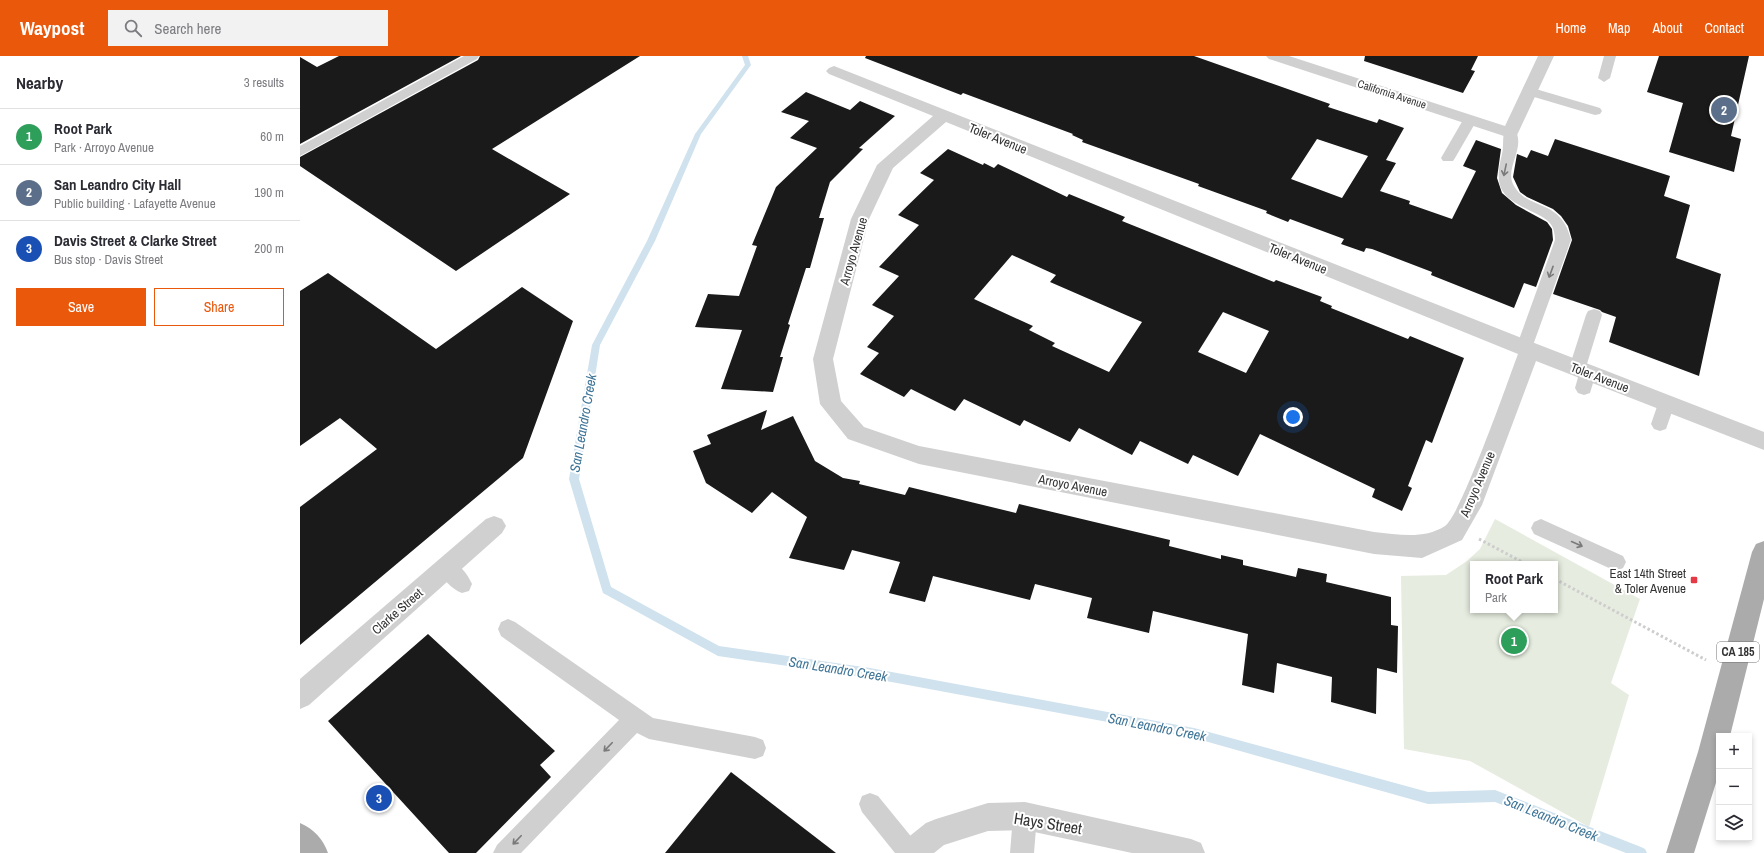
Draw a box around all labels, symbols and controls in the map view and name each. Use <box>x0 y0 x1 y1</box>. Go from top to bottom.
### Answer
search box <box>108 10 388 46</box>
text: Waypost <box>20 15 84 41</box>
icon: search <box>122 17 144 39</box>
text: Search here <box>154 18 221 39</box>
text: Home <box>1555 19 1586 37</box>
text: Map <box>1608 19 1630 37</box>
text: About <box>1652 19 1682 37</box>
text: Contact <box>1704 19 1744 37</box>
text: Nearby <box>16 71 63 94</box>
text: 3 results <box>244 74 284 91</box>
street label: California Avenue <box>1356 76 1428 112</box>
pin: 2 <box>1711 95 1737 125</box>
text: Root Park <box>54 118 112 139</box>
street label: Toler Avenue <box>966 119 1030 158</box>
text: 1 <box>26 128 32 145</box>
text: 60 m <box>260 128 284 145</box>
text: Park · Arroyo Avenue <box>54 139 154 156</box>
one-way arrow <box>1501 164 1509 177</box>
text: San Leandro City Hall <box>54 174 181 195</box>
text: 2 <box>26 184 32 201</box>
text: 190 m <box>254 184 284 201</box>
text: Public building · Lafayette Avenue <box>54 195 216 212</box>
street label: Arroyo Avenue <box>835 215 871 288</box>
text: Davis Street & Clarke Street <box>54 230 217 251</box>
street label: Toler Avenue <box>1266 239 1330 278</box>
text: 3 <box>26 240 32 257</box>
text: 200 m <box>254 240 284 257</box>
text: Bus stop · Davis Street <box>54 251 163 268</box>
one-way arrow <box>1547 266 1555 278</box>
button: Save <box>16 288 146 326</box>
button: Share <box>154 288 284 326</box>
street label: Toler Avenue <box>1568 359 1632 396</box>
water label: San Leandro Creek <box>565 371 601 474</box>
your location <box>1283 407 1303 427</box>
street label: Arroyo Avenue <box>1456 449 1499 521</box>
street label: Arroyo Avenue <box>1036 470 1109 501</box>
one-way arrow <box>1571 541 1583 548</box>
popup <box>1470 561 1558 613</box>
place label: East 14th Street & Toler Avenue <box>1610 565 1686 597</box>
text: Root Park <box>1485 568 1543 589</box>
marker: East 14th Street & Toler Avenue <box>1689 575 1699 585</box>
street label: Clarke Street <box>368 585 426 638</box>
text: Park <box>1485 589 1507 606</box>
pin: 1 <box>1501 626 1527 656</box>
road number: CA 185 <box>1717 642 1759 662</box>
water label: San Leandro Creek <box>787 652 890 686</box>
water label: San Leandro Creek <box>1106 709 1209 746</box>
map controls <box>1716 733 1752 841</box>
button: + <box>1716 733 1752 769</box>
one-way arrow <box>603 742 612 752</box>
button: − <box>1716 769 1752 805</box>
pin: 3 <box>366 783 392 813</box>
water label: San Leandro Creek <box>1501 791 1602 845</box>
button: layers <box>1716 805 1752 841</box>
street label: Hays Street <box>1012 807 1084 839</box>
one-way arrow <box>512 835 522 845</box>

